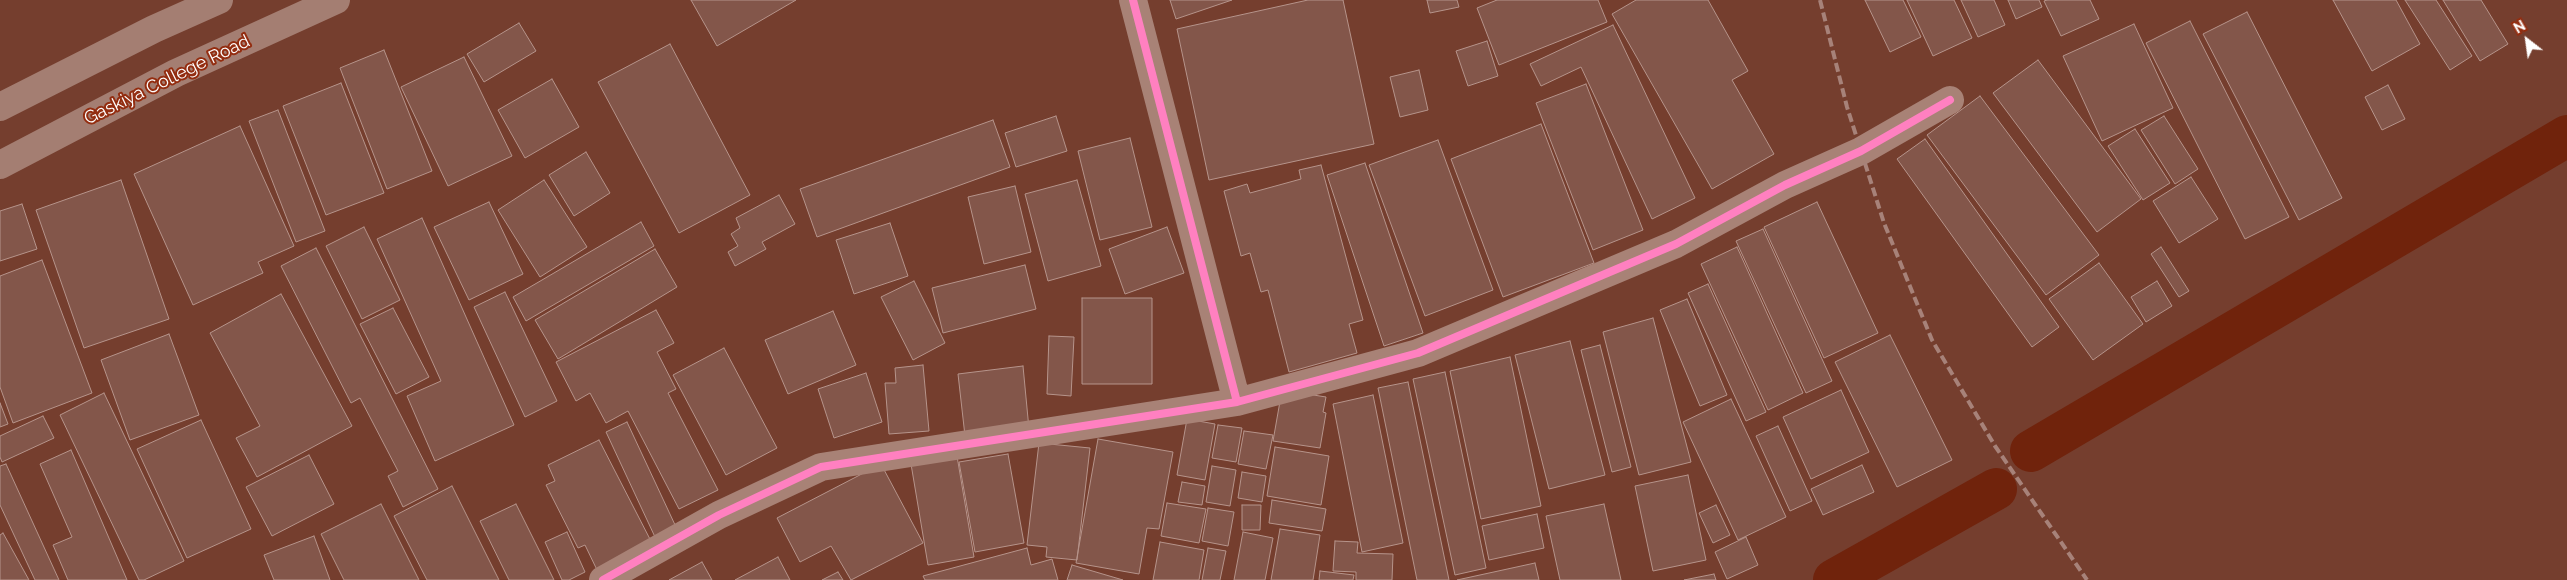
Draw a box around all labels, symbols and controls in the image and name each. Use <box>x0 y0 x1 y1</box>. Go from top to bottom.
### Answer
north arrow <box>2502 15 2552 65</box>
text: N <box>2511 17 2528 37</box>
street label: Gaskiya College Road <box>81 30 253 130</box>

